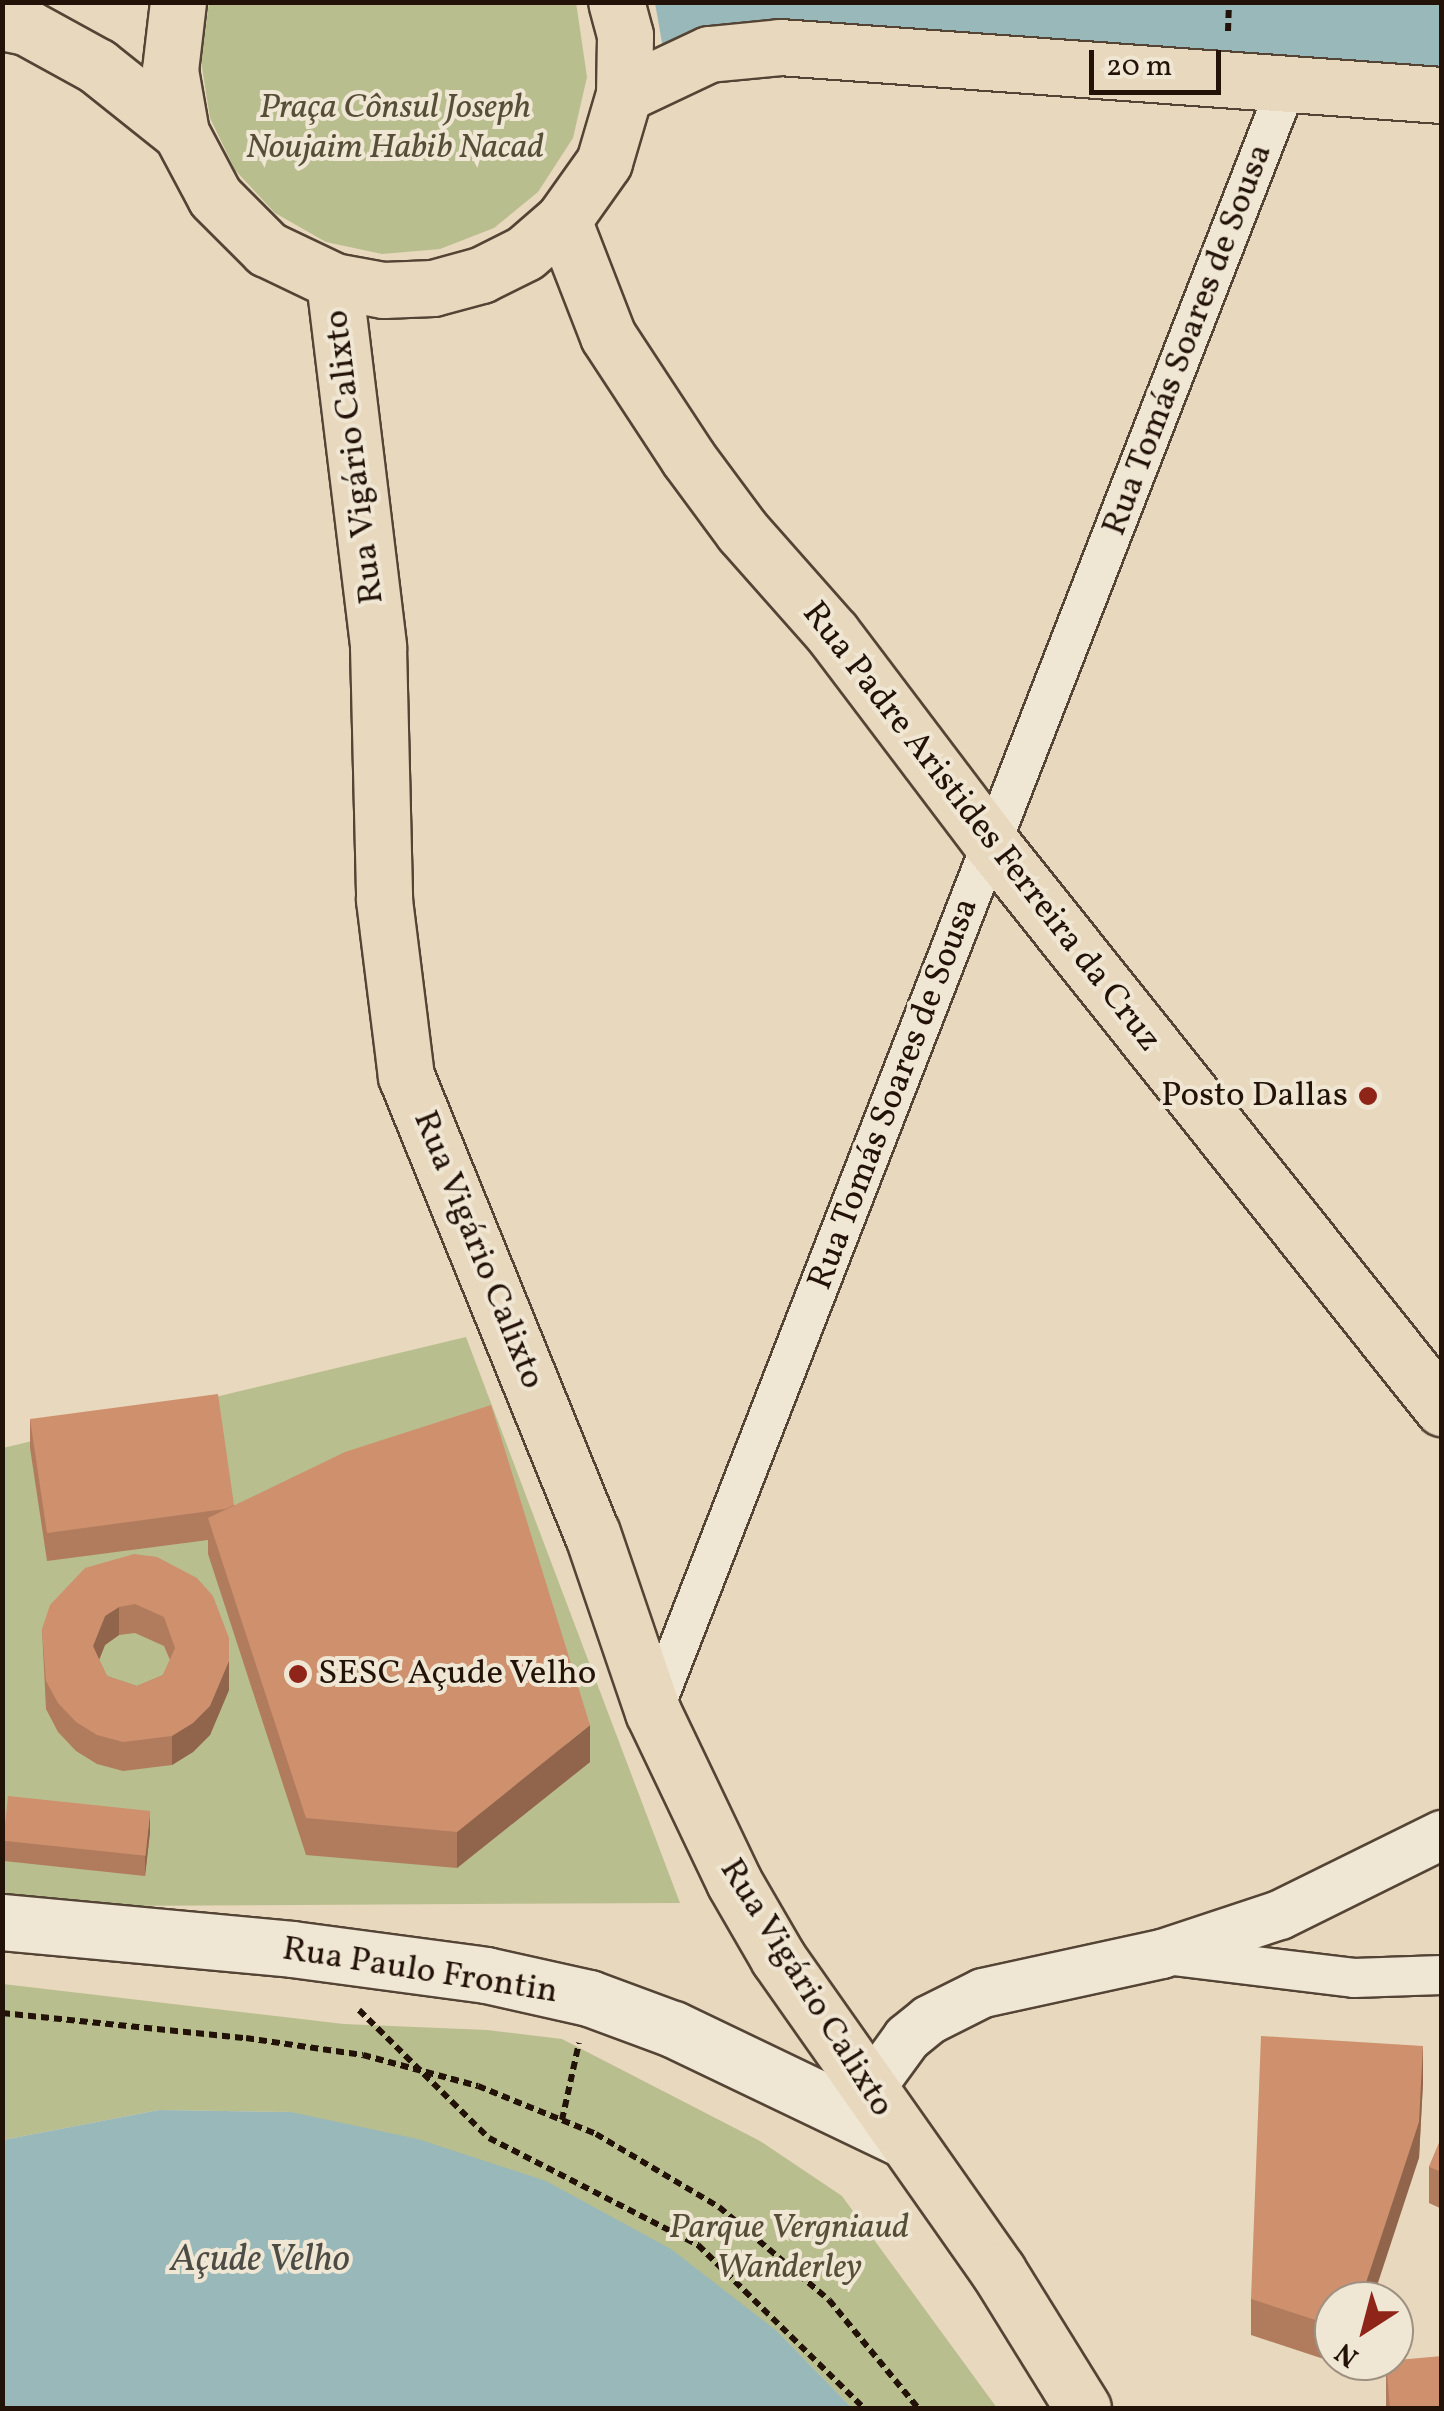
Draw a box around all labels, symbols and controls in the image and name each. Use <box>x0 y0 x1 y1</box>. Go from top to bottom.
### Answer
scale bar <box>1094 30 1226 92</box>
text: 20 m <box>1106 46 1172 88</box>
park label: Praça Cônsul Joseph Noujaim Habib Nacad <box>246 87 544 169</box>
street label: Rua Tomás Soares de Sousa <box>1094 138 1282 542</box>
street label: Rua Vigário Calixto <box>316 307 394 607</box>
street label: Rua Padre Aristides Ferreira da Cruz <box>792 594 1170 1060</box>
street label: Rua Tomás Soares de Sousa <box>800 892 988 1296</box>
place label: Posto Dallas <box>1161 1075 1348 1117</box>
marker: Posto Dallas <box>1357 1085 1379 1107</box>
street label: Rua Vigário Calixto <box>403 1104 553 1396</box>
place label: SESC Açude Velho <box>318 1653 597 1695</box>
marker: SESC Açude Velho <box>287 1663 309 1685</box>
street label: Rua Vigário Calixto <box>709 1851 903 2125</box>
street label: Rua Paulo Frontin <box>279 1929 561 2013</box>
park label: Parque Vergniaud Wanderley <box>669 2207 909 2289</box>
water label: Açude Velho <box>170 2238 350 2284</box>
north arrow <box>1314 2281 1414 2381</box>
text: N <box>1328 2332 1367 2376</box>

